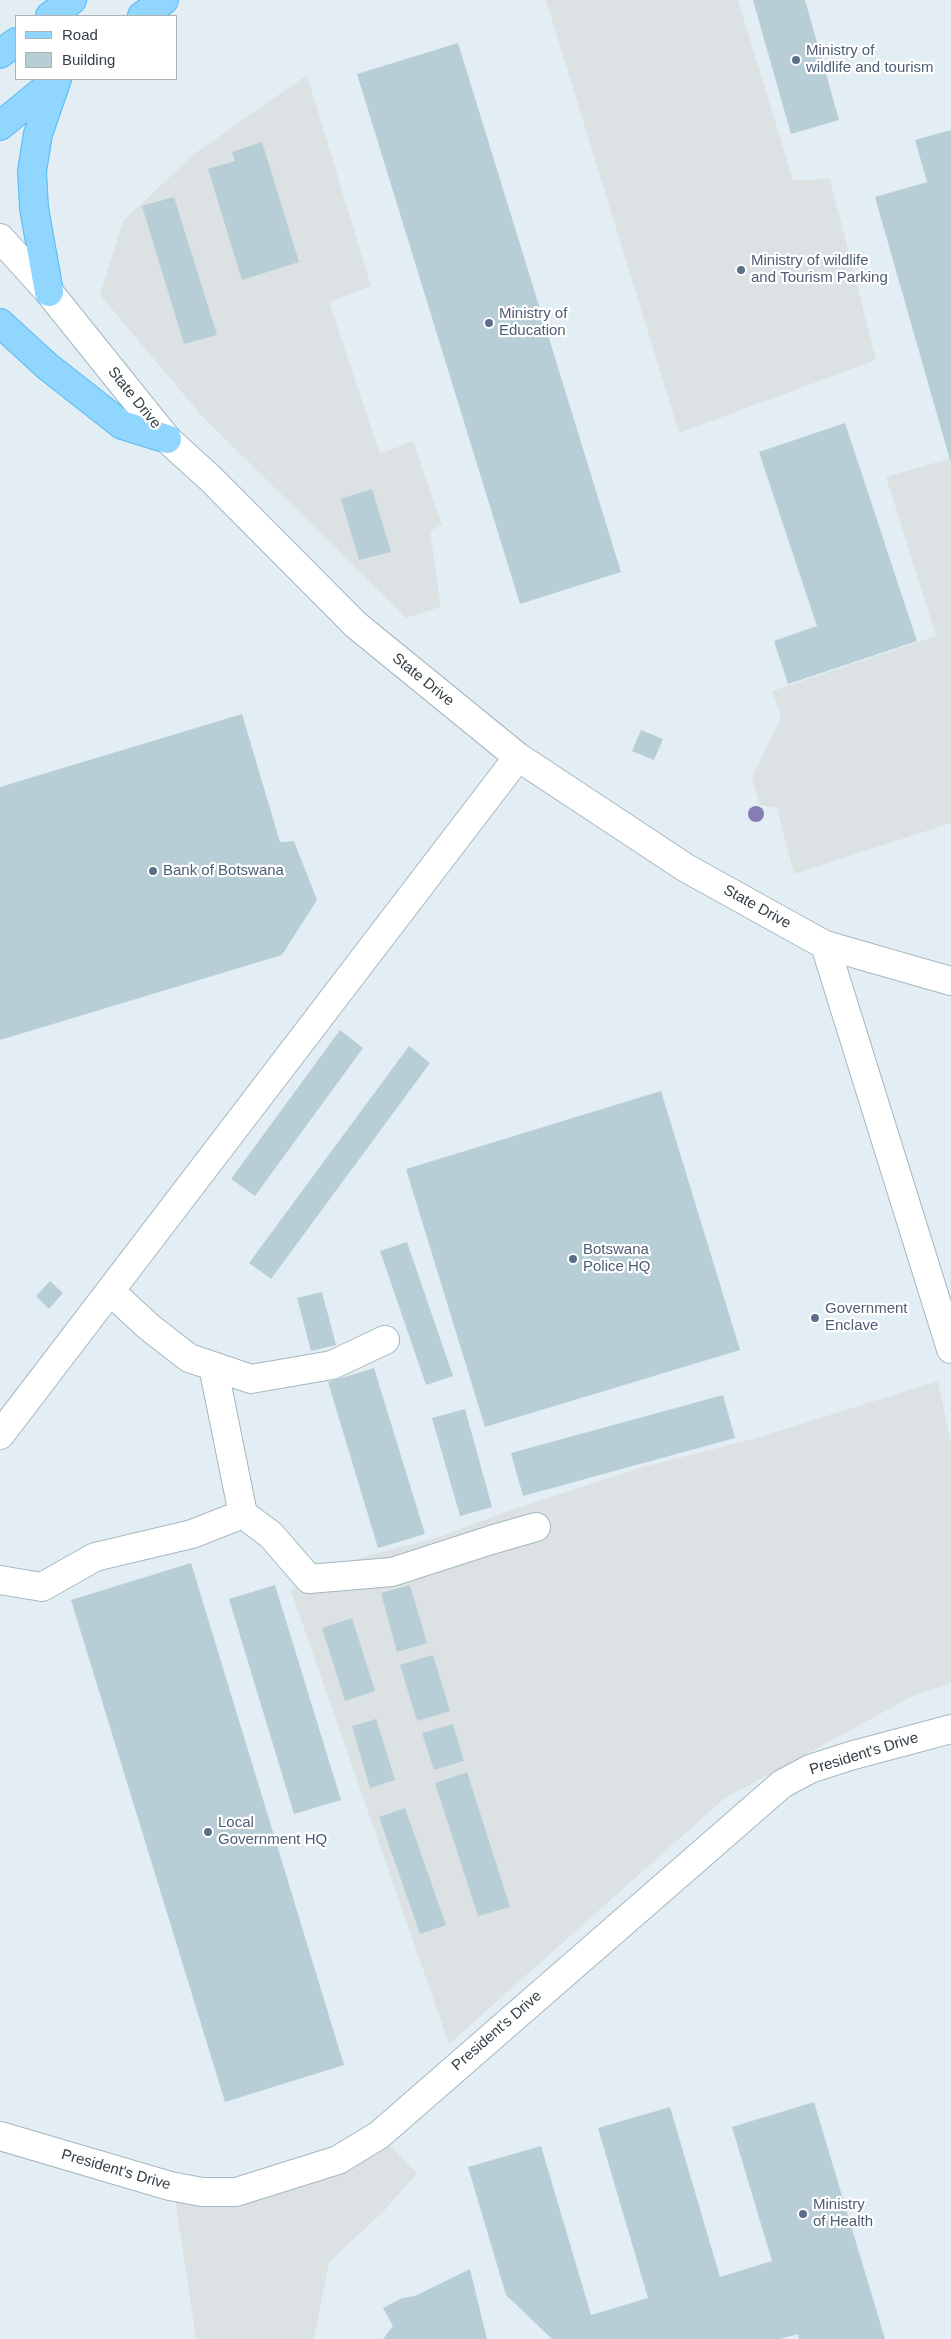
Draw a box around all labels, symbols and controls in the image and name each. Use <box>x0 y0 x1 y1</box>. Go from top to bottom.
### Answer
legend <box>15 15 178 80</box>
text: Road <box>62 26 98 43</box>
place label: Ministry of wildlife and tourism <box>806 42 934 77</box>
text: Building <box>62 51 115 68</box>
marker: Ministry of wildlife and tourism <box>790 54 802 66</box>
place label: Ministry of wildlife and Tourism Parking <box>751 252 888 287</box>
marker: Ministry of wildlife and Tourism Parking <box>735 264 747 276</box>
place label: Ministry of Education <box>499 305 567 340</box>
marker: Ministry of Education <box>483 317 495 329</box>
street label: State Drive <box>104 364 164 432</box>
street label: State Drive <box>389 650 457 710</box>
place label: Bank of Botswana <box>163 862 284 880</box>
marker: Bank of Botswana <box>147 865 159 877</box>
street label: State Drive <box>720 881 794 933</box>
place label: Botswana Police HQ <box>583 1241 651 1276</box>
marker: Botswana Police HQ <box>567 1253 579 1265</box>
place label: Government Enclave <box>825 1300 908 1335</box>
marker: Government Enclave <box>809 1312 821 1324</box>
street label: President's Drive <box>807 1729 921 1779</box>
place label: Local Government HQ <box>218 1814 327 1849</box>
marker: Local Government HQ <box>202 1826 214 1838</box>
street label: President's Drive <box>448 1987 546 2075</box>
street label: President's Drive <box>59 2146 173 2194</box>
place label: Ministry of Health <box>813 2196 873 2231</box>
marker: Ministry of Health <box>797 2208 809 2220</box>

